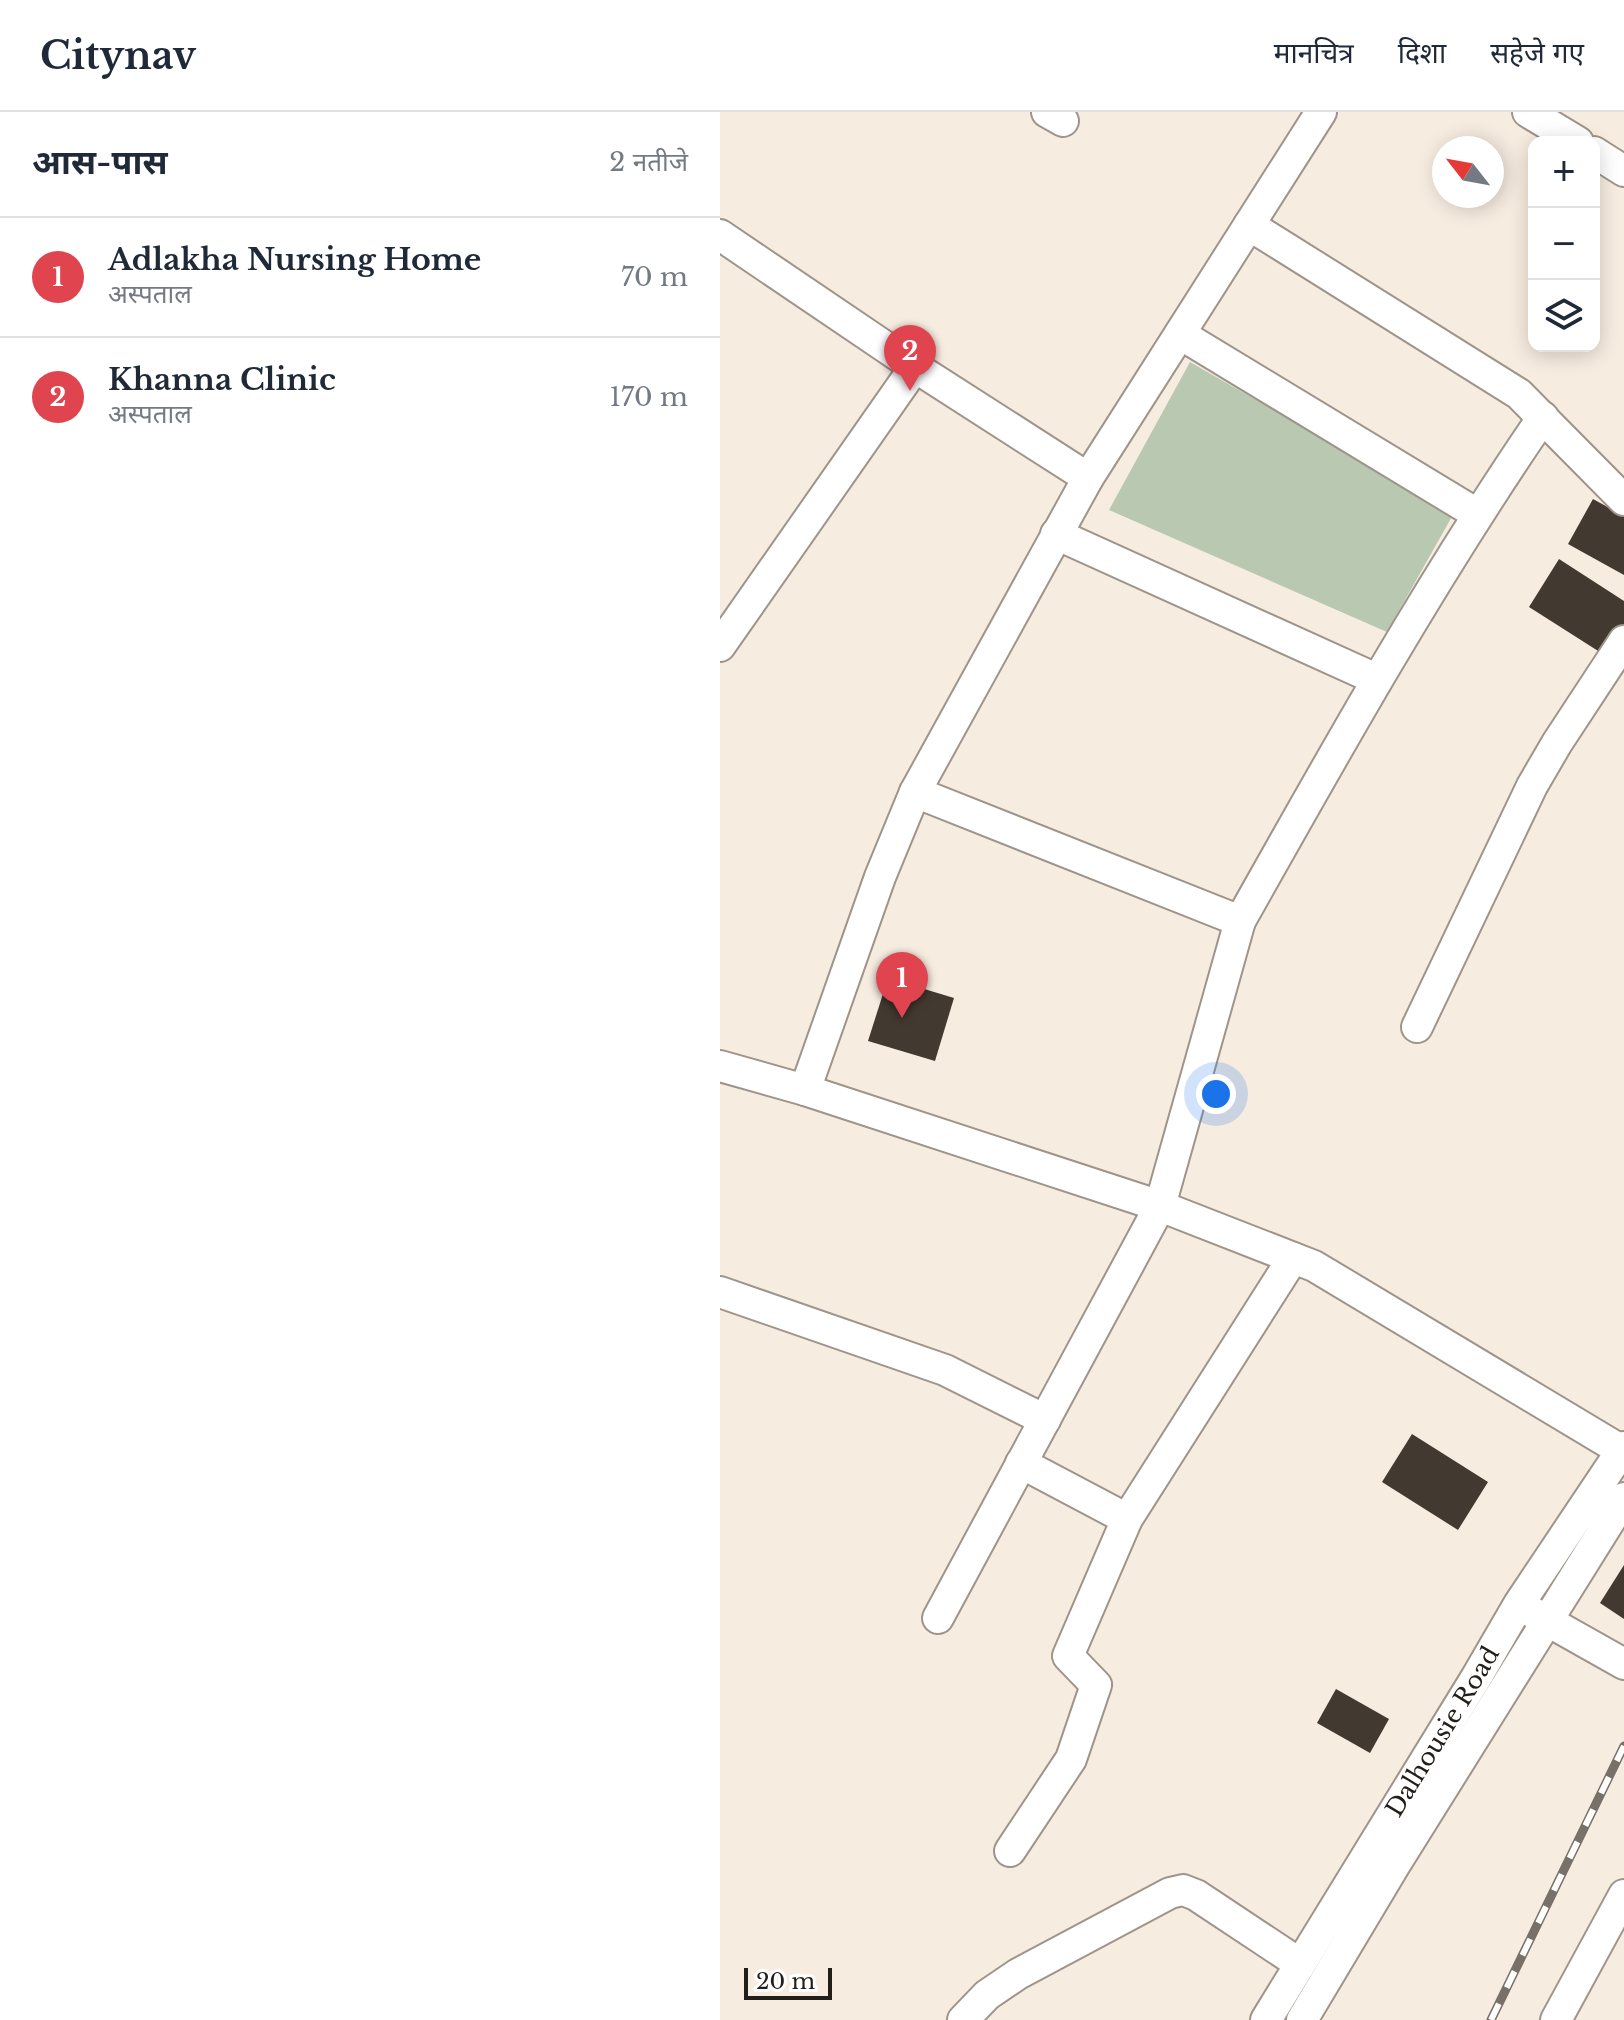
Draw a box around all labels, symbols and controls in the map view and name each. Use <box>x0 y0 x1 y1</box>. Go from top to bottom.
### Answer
text: Citynav <box>40 32 196 79</box>
text: मानचित्र <box>1274 36 1354 71</box>
text: दिशा <box>1398 36 1446 71</box>
text: सहेजे गए <box>1490 36 1584 71</box>
north arrow <box>1432 136 1504 208</box>
map controls <box>1528 136 1600 352</box>
button: + <box>1528 136 1600 208</box>
text: आस-पास <box>32 141 168 183</box>
text: 2 नतीजे <box>609 146 688 178</box>
button: − <box>1528 208 1600 280</box>
text: Adlakha Nursing Home <box>108 241 481 278</box>
text: 1 <box>52 261 64 293</box>
text: 70 m <box>621 261 688 293</box>
text: अस्पताल <box>108 278 192 310</box>
button: layers <box>1528 280 1600 352</box>
pin: 2 <box>884 325 936 391</box>
text: Khanna Clinic <box>108 361 336 398</box>
text: 2 <box>50 381 66 413</box>
text: 170 m <box>609 381 688 413</box>
text: अस्पताल <box>108 398 192 430</box>
pin: 1 <box>876 952 928 1018</box>
your location <box>1196 1074 1236 1114</box>
street label: Dalhousie Road <box>1379 1641 1505 1822</box>
scale bar <box>744 1964 832 2000</box>
text: 20 m <box>756 1968 815 1995</box>

